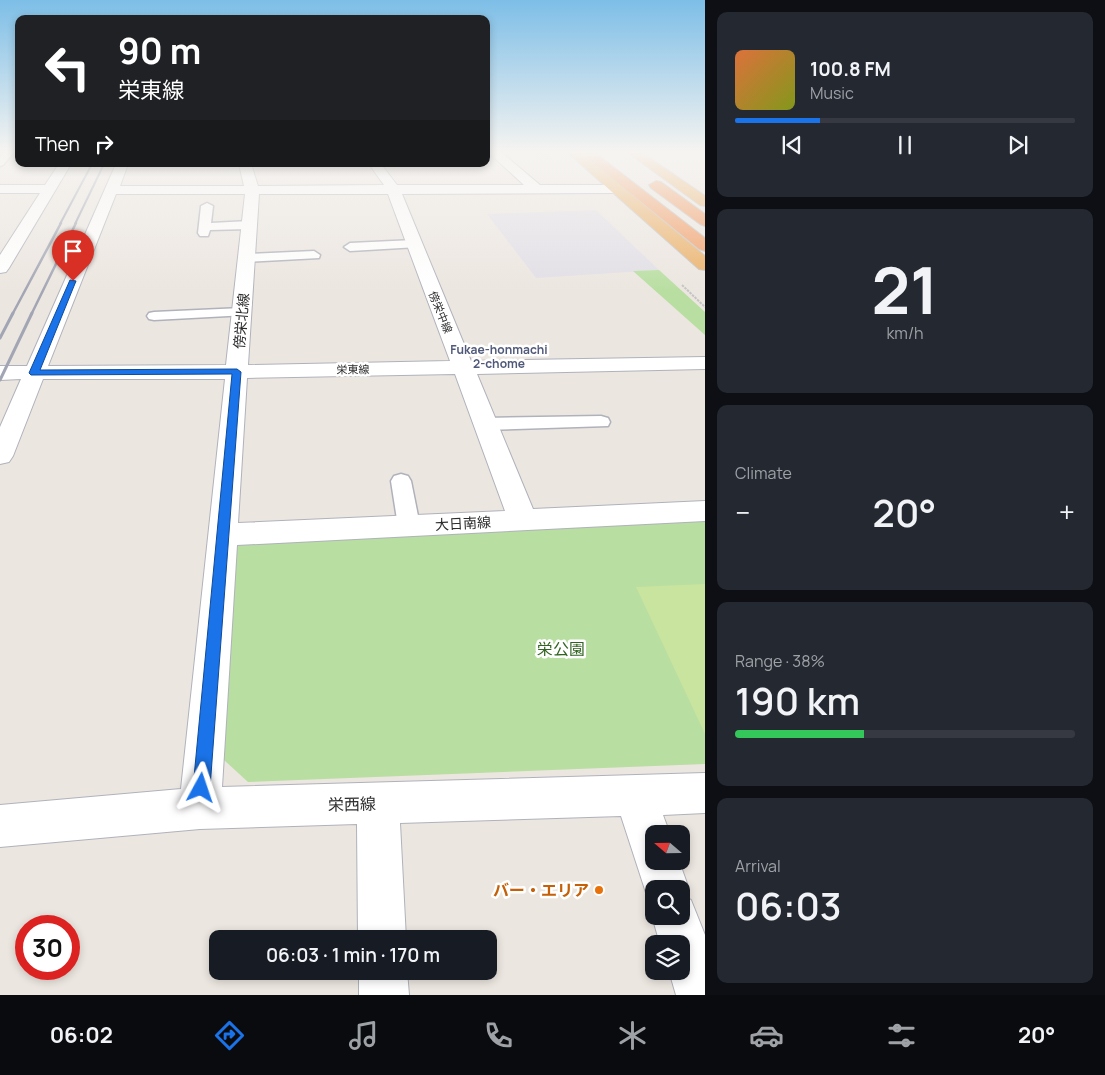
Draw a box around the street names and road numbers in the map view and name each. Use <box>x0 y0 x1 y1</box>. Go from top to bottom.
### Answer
street label: 傍栄中線 <box>426 289 456 335</box>
street label: 傍栄北線 <box>229 292 253 350</box>
street label: 栄東線 <box>336 361 370 377</box>
street label: 大日南線 <box>435 512 491 534</box>
street label: 栄西線 <box>328 793 376 815</box>

